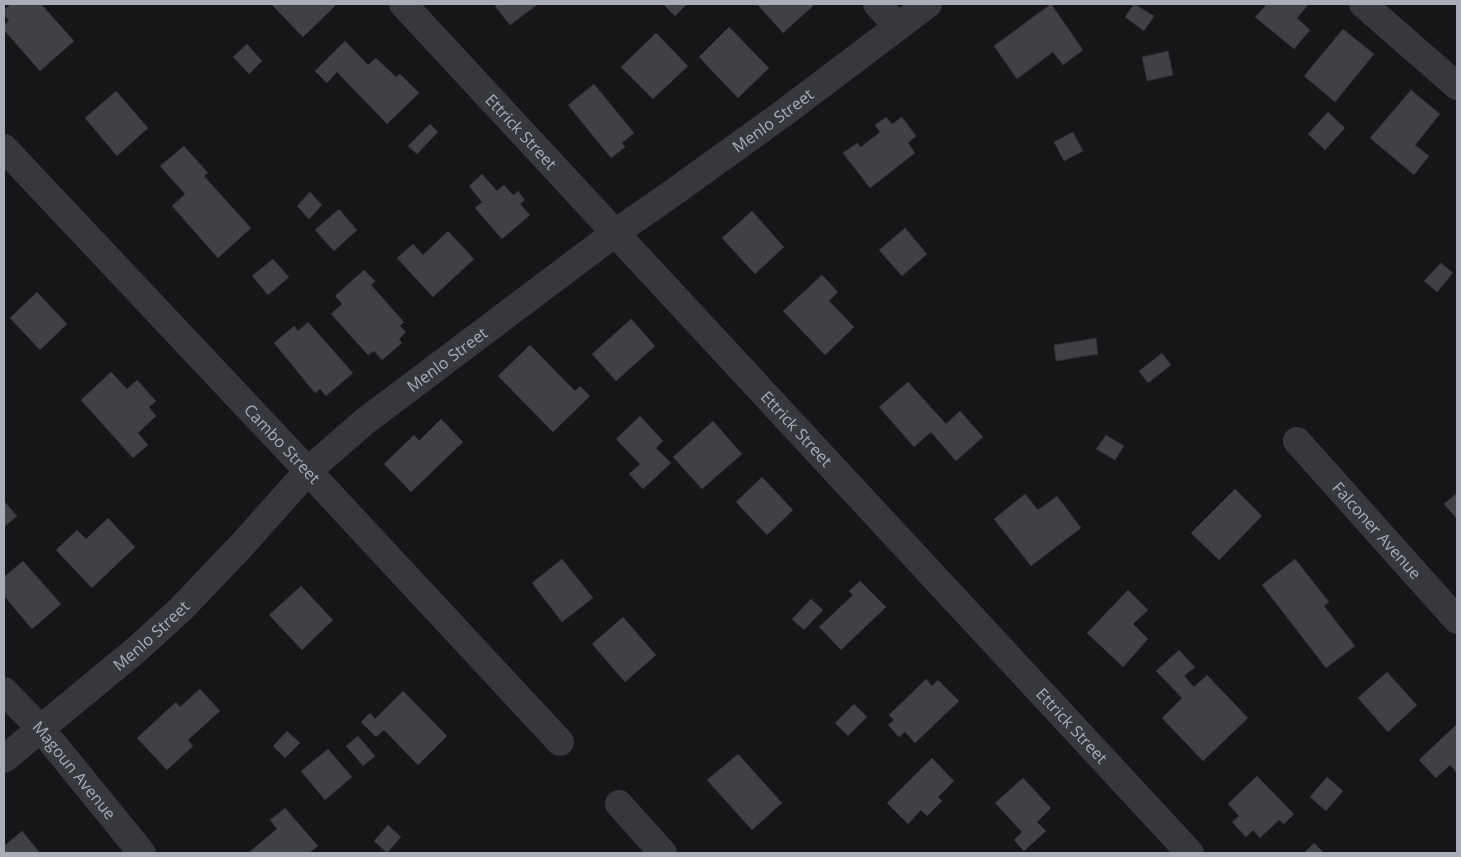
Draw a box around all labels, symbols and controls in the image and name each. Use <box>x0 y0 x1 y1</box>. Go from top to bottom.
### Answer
street label: Menlo Street <box>728 83 818 158</box>
street label: Ettrick Street <box>481 89 562 174</box>
street label: Menlo Street <box>402 322 492 397</box>
street label: Ettrick Street <box>756 386 837 471</box>
street label: Cambo Street <box>239 399 325 489</box>
street label: Falconer Avenue <box>1328 477 1426 584</box>
street label: Menlo Street <box>108 596 195 676</box>
street label: Ettrick Street <box>1031 683 1113 768</box>
street label: Magoun Avenue <box>28 716 121 824</box>

